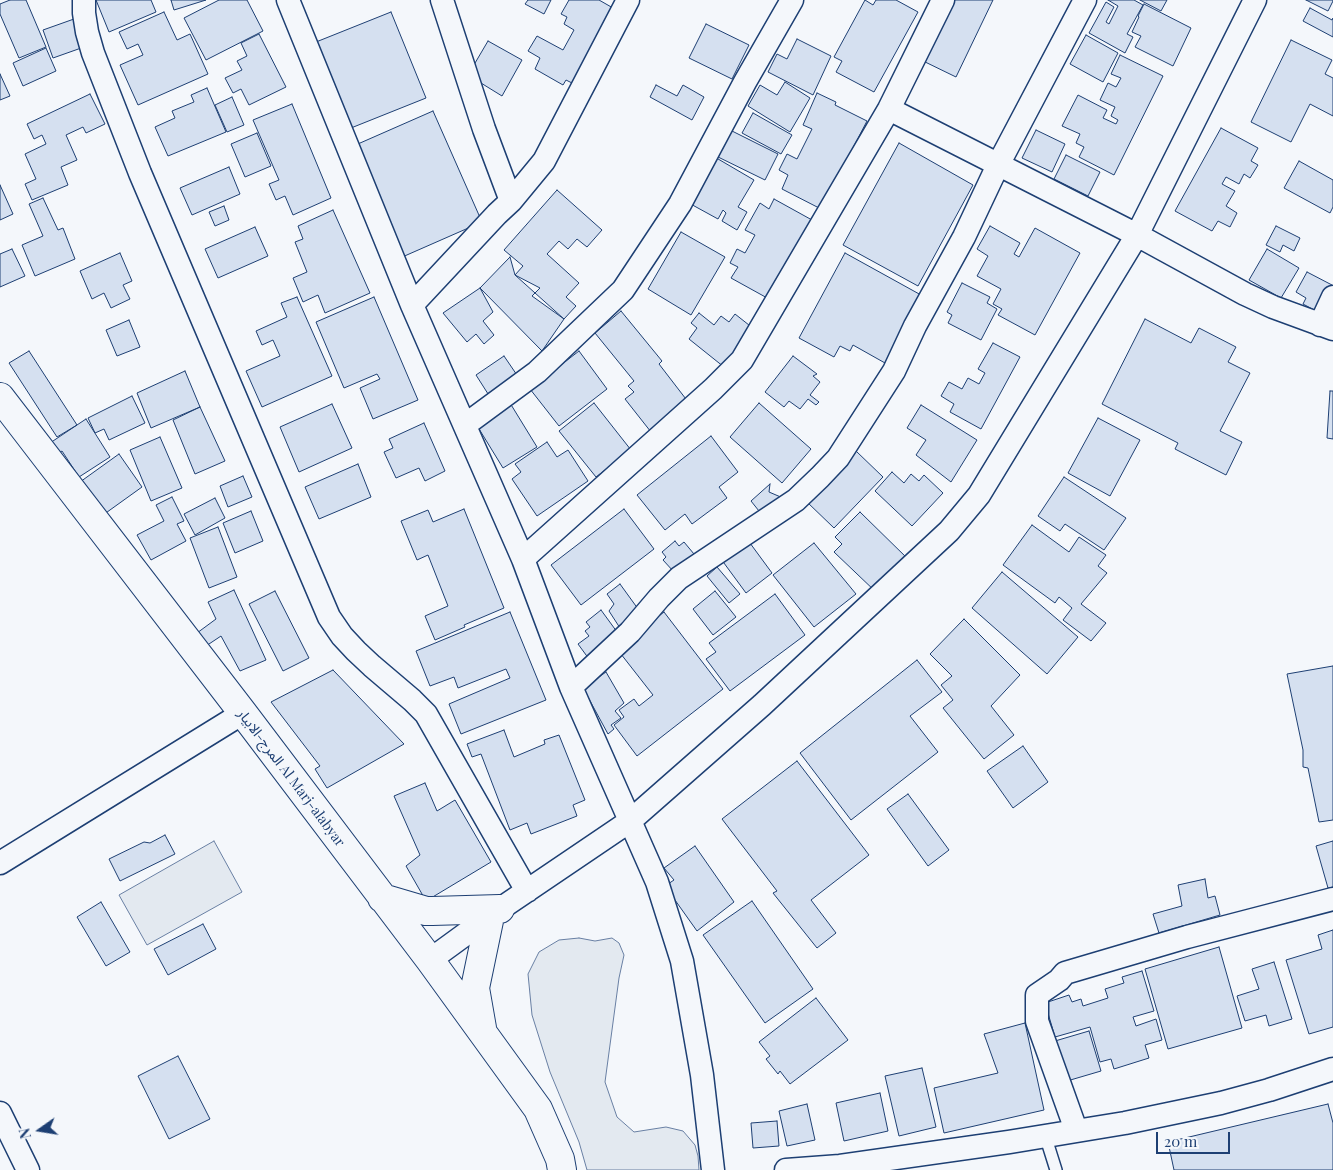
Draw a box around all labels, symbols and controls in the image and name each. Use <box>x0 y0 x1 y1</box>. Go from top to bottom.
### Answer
street label: المرج-الابيار Al Marj-alabyar <box>234 706 348 850</box>
north arrow <box>15 1105 65 1155</box>
scale bar <box>1158 1122 1232 1154</box>
text: N <box>15 1126 35 1141</box>
text: 20 m <box>1164 1131 1197 1151</box>

